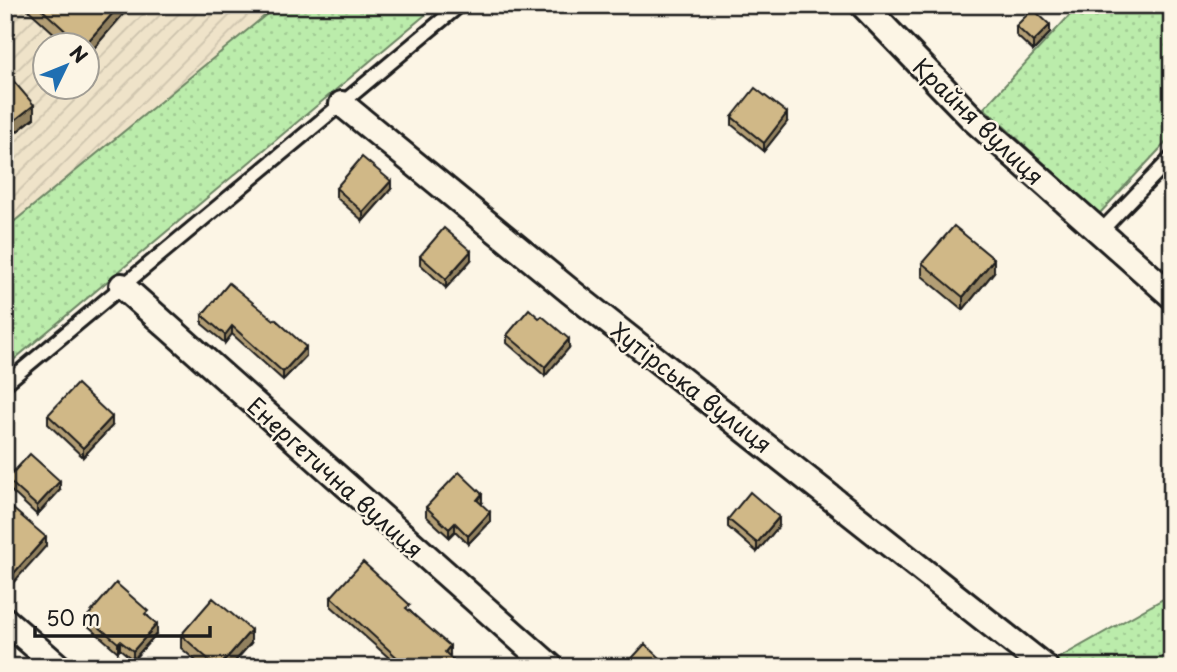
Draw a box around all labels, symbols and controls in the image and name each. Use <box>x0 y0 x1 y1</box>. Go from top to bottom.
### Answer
north arrow <box>32 32 102 102</box>
text: N <box>64 39 95 69</box>
street label: Крайня вулиця <box>906 49 1052 193</box>
street label: Хутірська вулиця <box>604 313 780 461</box>
street label: Енергетична вулиця <box>240 388 432 566</box>
scale bar <box>35 595 210 639</box>
text: 50 m <box>46 601 100 633</box>

